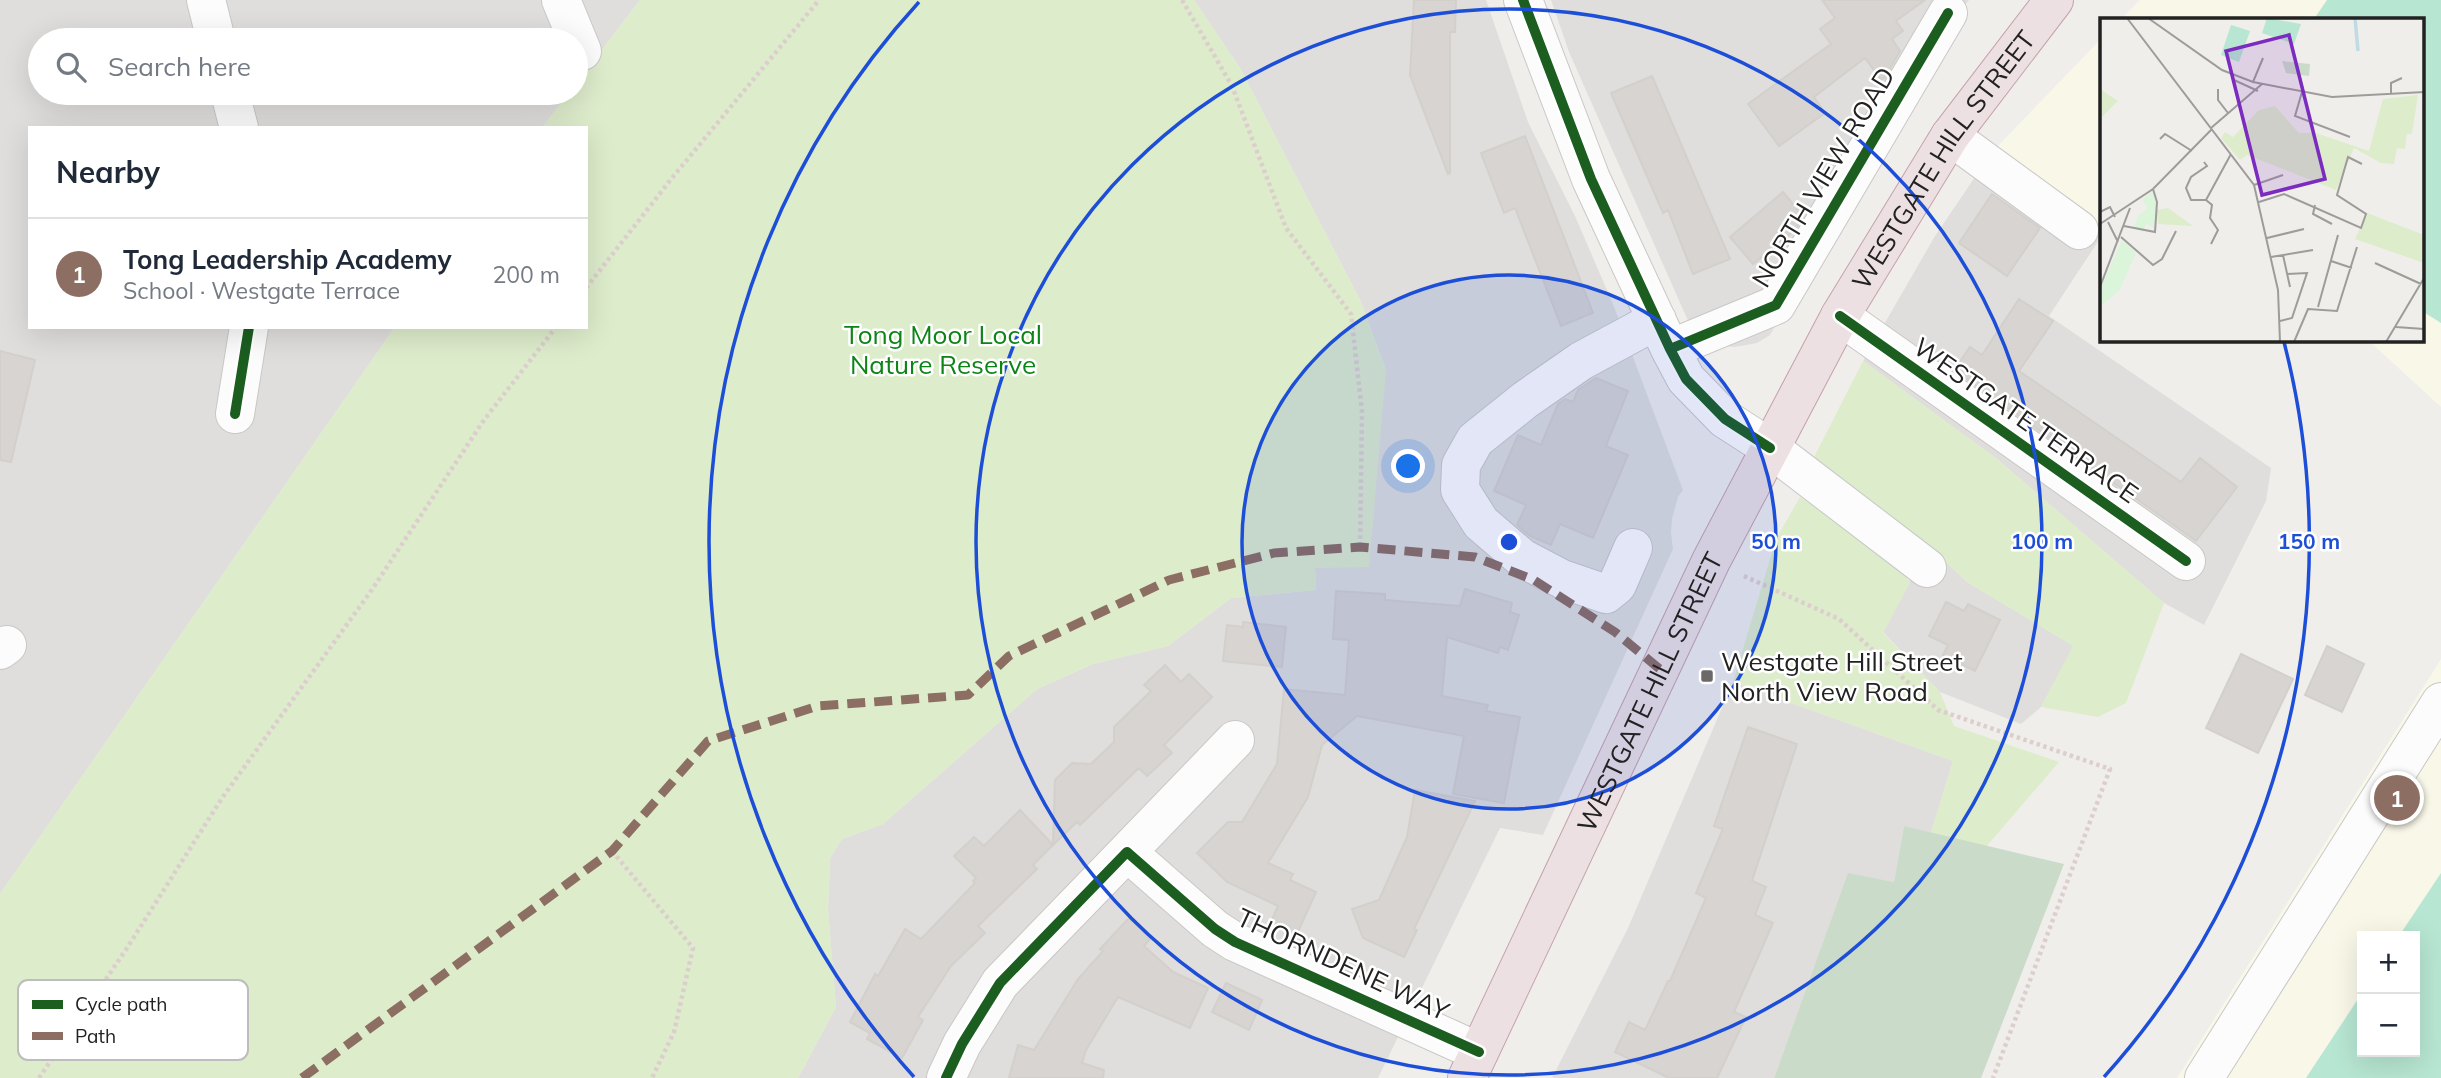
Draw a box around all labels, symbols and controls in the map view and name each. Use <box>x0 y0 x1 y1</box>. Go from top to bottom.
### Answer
inset map <box>2100 18 2424 341</box>
street label: WESTGATE HILL STREET <box>1844 23 2042 295</box>
search box <box>28 28 588 105</box>
icon: search <box>52 48 90 86</box>
text: Search here <box>108 50 251 83</box>
street label: NORTH VIEW ROAD <box>1744 61 1902 293</box>
text: Nearby <box>56 153 160 191</box>
text: Tong Leadership Academy <box>123 243 452 276</box>
text: 1 <box>72 260 86 289</box>
text: 200 m <box>492 260 560 289</box>
text: School · Westgate Terrace <box>123 276 400 305</box>
park label: Tong Moor Local Nature Reserve <box>844 318 1042 381</box>
street label: WESTGATE TERRACE <box>1907 330 2145 510</box>
your location <box>1391 449 1425 483</box>
text: 50 m <box>1751 528 1801 554</box>
text: 100 m <box>2011 528 2073 554</box>
text: 150 m <box>2278 528 2340 554</box>
centre of rings <box>1497 530 1521 554</box>
street label: WESTGATE HILL STREET <box>1569 546 1730 837</box>
place label: Westgate Hill Street North View Road <box>1721 645 1963 708</box>
marker: Westgate Hill Street North View Road <box>1699 668 1715 684</box>
pin: 1 <box>2374 772 2420 824</box>
street label: THORNDENE WAY <box>1232 900 1455 1028</box>
map controls <box>2357 931 2420 1057</box>
button: + <box>2357 931 2420 994</box>
legend <box>18 980 248 1060</box>
text: Cycle path <box>75 992 167 1016</box>
button: − <box>2357 994 2420 1057</box>
text: Path <box>75 1024 116 1048</box>

